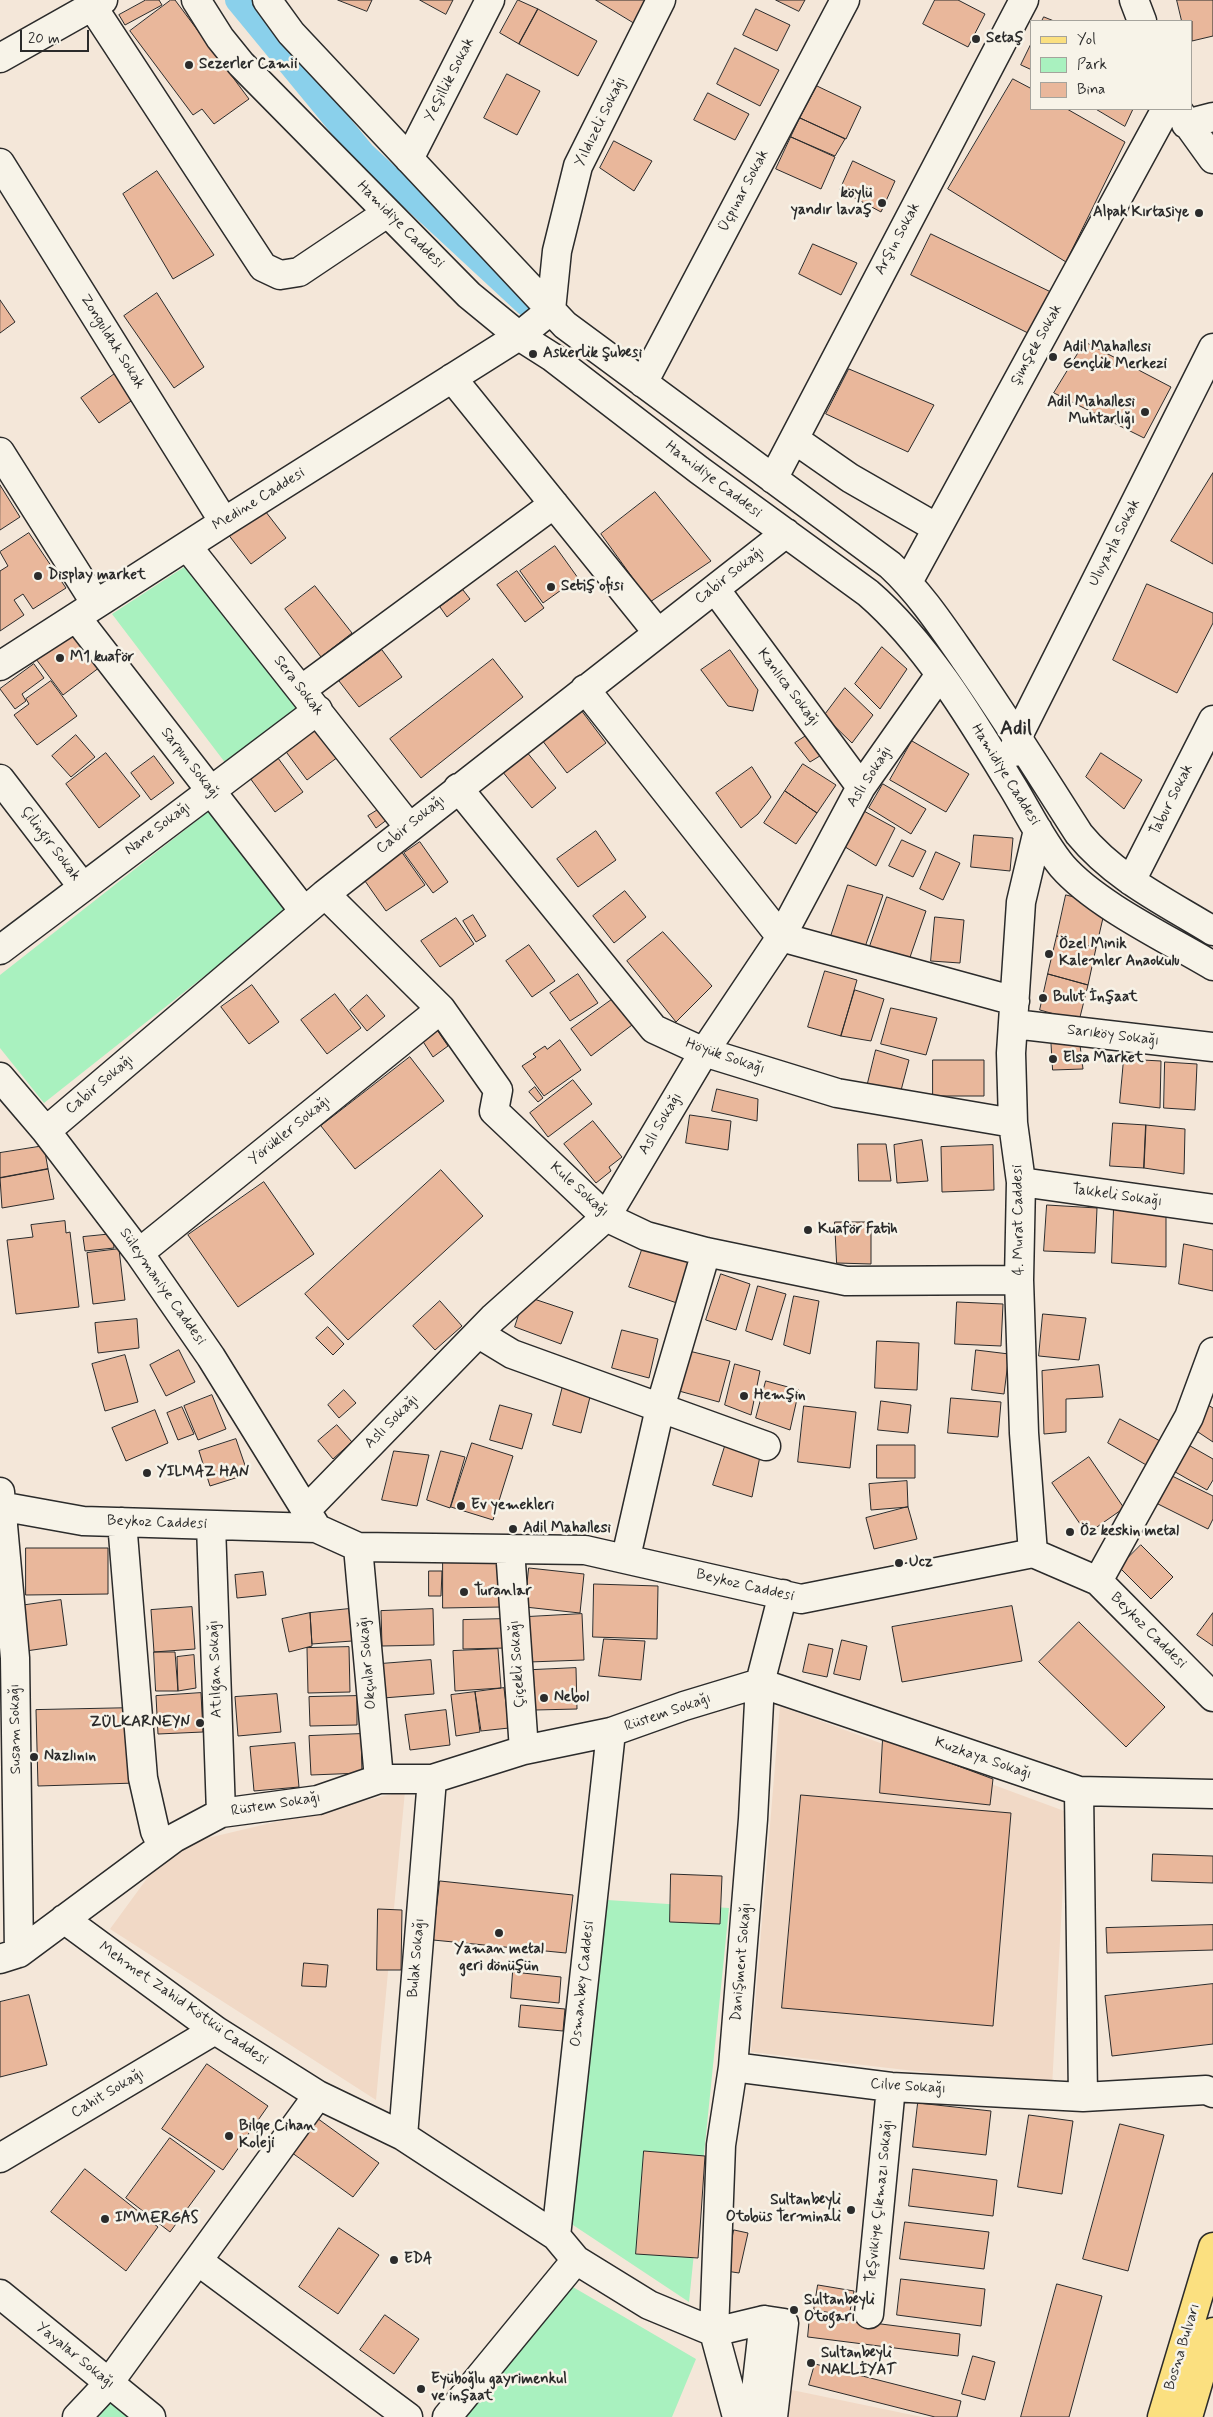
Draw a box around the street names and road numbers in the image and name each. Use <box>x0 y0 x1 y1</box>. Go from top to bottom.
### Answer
street label: Yeşillik Sokak <box>421 35 479 125</box>
street label: Yıldızeli Sokağı <box>571 74 631 170</box>
street label: Üçpınar Sokak <box>715 147 773 235</box>
street label: Hamidiye Caddesi <box>353 178 447 272</box>
street label: Arşın Sokak <box>871 200 925 278</box>
street label: Zonguldak Sokak <box>76 291 148 393</box>
street label: Şimşek Sokak <box>1007 301 1067 389</box>
street label: Hamidiye Caddesi <box>661 438 765 522</box>
street label: Medine Caddesi <box>210 464 308 536</box>
street label: Uluyayla Sokak <box>1085 496 1145 590</box>
street label: Cabir Sokağı <box>692 543 768 609</box>
street label: Kanlıca Sokağı <box>753 646 823 730</box>
street label: Sera Sokak <box>269 653 327 719</box>
street label: Hamidiye Caddesi <box>967 721 1043 829</box>
street label: Sarpun Sokağı <box>156 724 224 804</box>
street label: Aslı Sokağı <box>844 743 896 811</box>
street label: Tabur Sokak <box>1146 761 1198 839</box>
street label: Cabir Sokağı <box>373 792 449 858</box>
street label: Nane Sokağı <box>121 798 195 860</box>
street label: Çilingir Sokak <box>16 803 84 885</box>
street label: Sarıköy Sokağı <box>1066 1021 1160 1051</box>
street label: Höyük Sokağı <box>683 1035 767 1079</box>
street label: Cabir Sokağı <box>62 1051 138 1119</box>
street label: Aslı Sokağı <box>635 1090 687 1158</box>
street label: Yörükler Sokağı <box>245 1093 335 1169</box>
street label: Kule Sokağı <box>546 1159 612 1221</box>
street label: 4. Murat Caddesi <box>1009 1164 1029 1276</box>
street label: Takkeli Sokağı <box>1071 1181 1163 1211</box>
street label: Süleymaniye Caddesi <box>115 1225 209 1349</box>
street label: Aslı Sokağı <box>361 1391 423 1453</box>
street label: Beykoz Caddesi <box>107 1512 207 1534</box>
street label: Beykoz Caddesi <box>694 1566 796 1606</box>
street label: Beykoz Caddesi <box>1106 1589 1190 1673</box>
street label: Okçular Sokağı <box>355 1616 381 1710</box>
street label: Çiçekli Sokağı <box>506 1619 530 1709</box>
street label: Atılgan Sokağı <box>205 1620 227 1718</box>
street label: Susam Sokağı <box>6 1683 26 1775</box>
street label: Rüstem Sokağı <box>622 1690 714 1736</box>
street label: Kuzkaya Sokağı <box>932 1734 1034 1784</box>
street label: Rüstem Sokağı <box>230 1789 322 1821</box>
street label: Danişment Sokağı <box>728 1902 756 2022</box>
street label: Bulak Sokağı <box>405 1917 429 1999</box>
street label: Osmanbey Caddesi <box>567 1920 599 2048</box>
street label: Mehmet Zahid Kötkü Caddesi <box>95 1939 271 2069</box>
street label: Cahit Sokağı <box>68 2065 148 2123</box>
street label: Cilve Sokağı <box>869 2075 947 2099</box>
street label: Teşvikiye Çıkmazı Sokağı <box>862 2119 898 2283</box>
street label: Bosna Bulvarı <box>1161 2302 1205 2392</box>
street label: Yayalar Sokağı <box>32 2319 118 2393</box>

